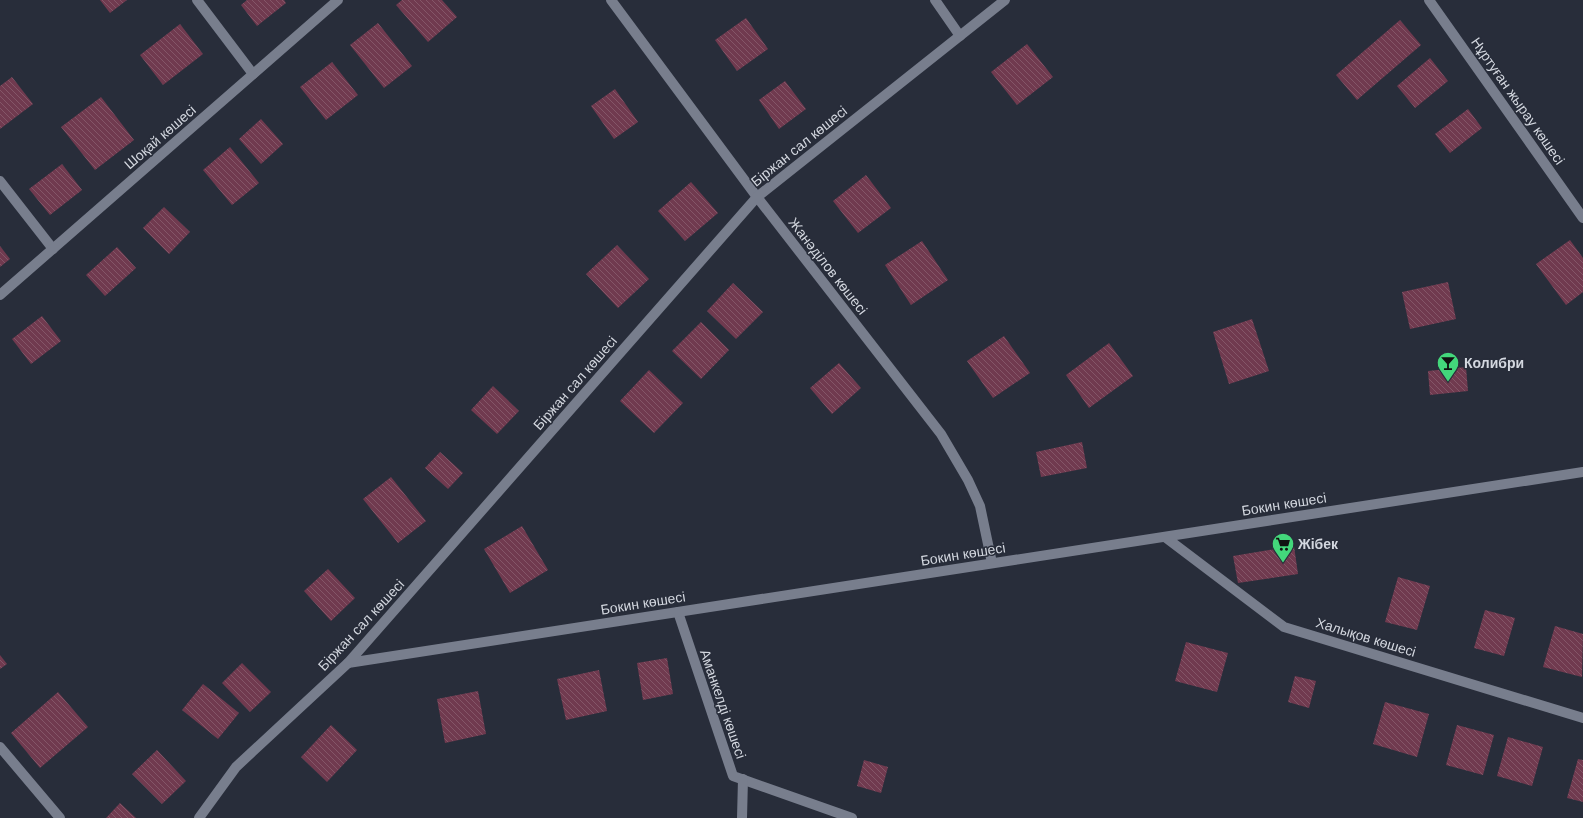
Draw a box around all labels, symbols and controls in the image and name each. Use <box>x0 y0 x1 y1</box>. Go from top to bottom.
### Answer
street label: Нұртуған жырау көшесі <box>1468 34 1568 168</box>
street label: Шоқай көшесі <box>121 102 199 172</box>
street label: Біржан сал көшесі <box>748 102 850 190</box>
street label: Жанәділов көшесі <box>785 215 871 317</box>
street label: Біржан сал көшесі <box>530 333 620 433</box>
bar icon: Колибри <box>1435 350 1461 383</box>
place label: Колибри <box>1464 355 1524 371</box>
street label: Бокин көшесі <box>1240 489 1328 519</box>
supermarket icon: Жібек <box>1270 531 1296 564</box>
place label: Жібек <box>1297 536 1339 552</box>
street label: Бокин көшесі <box>919 539 1007 569</box>
street label: Біржан сал көшесі <box>315 576 407 674</box>
street label: Бокин көшесі <box>599 588 687 618</box>
street label: Халықов көшесі <box>1314 614 1418 660</box>
street label: Аманкелді көшесі <box>697 647 749 761</box>

